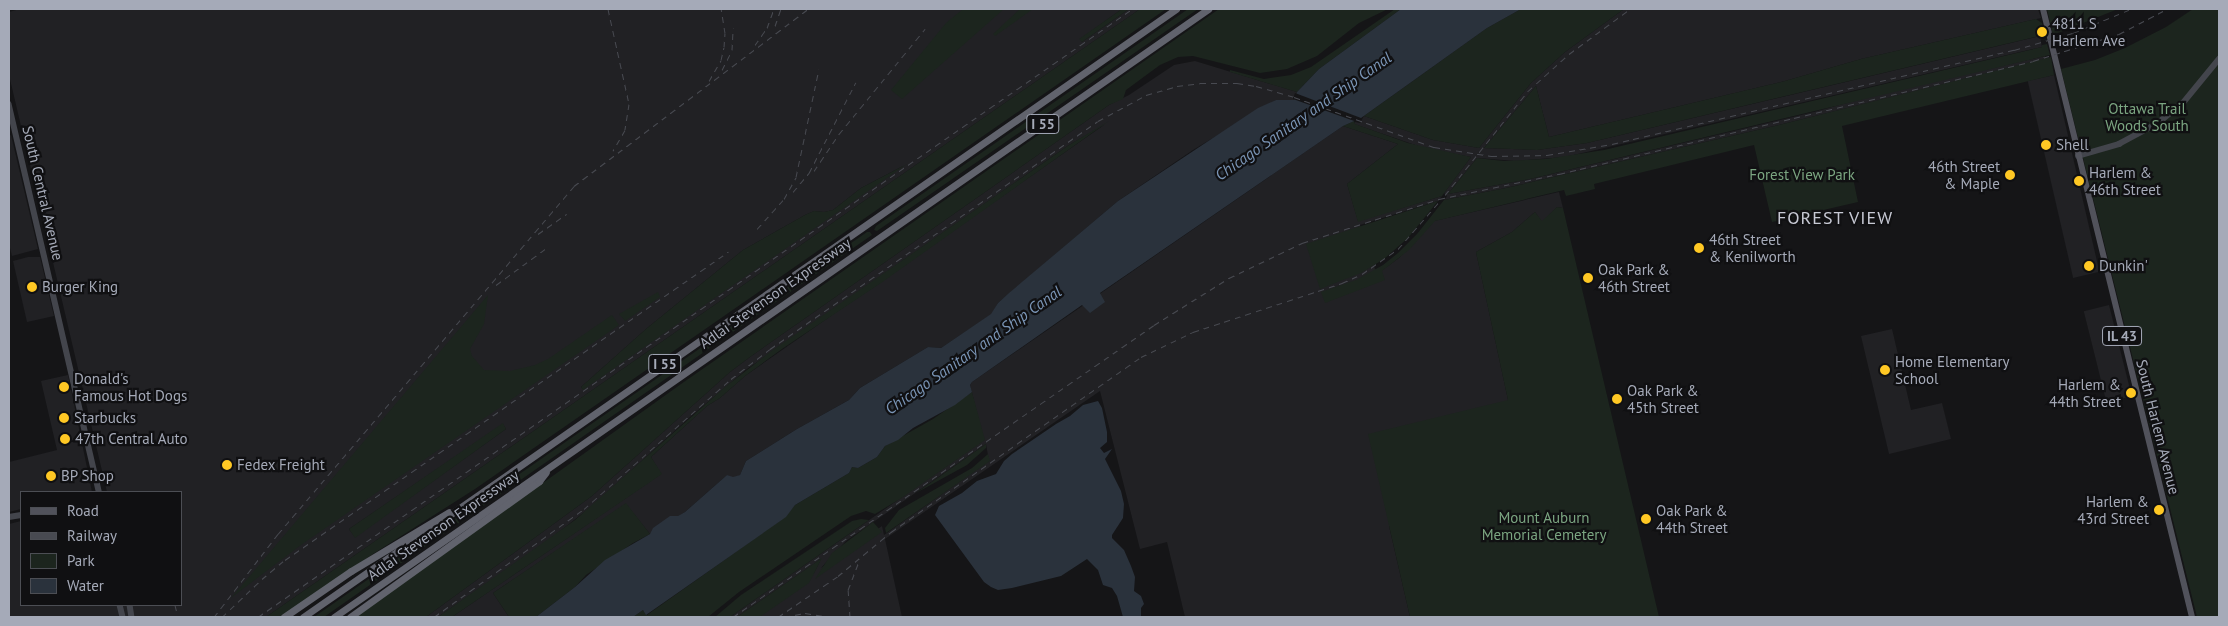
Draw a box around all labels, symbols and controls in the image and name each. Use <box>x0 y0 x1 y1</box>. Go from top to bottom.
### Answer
place label: 4811 S Harlem Ave <box>2052 14 2126 49</box>
marker: 4811 S Harlem Ave <box>2036 26 2048 38</box>
water label: Chicago Sanitary and Ship Canal <box>1211 48 1395 184</box>
park label: Ottawa Trail Woods South <box>2105 99 2189 134</box>
road number: I 55 <box>1026 112 1060 136</box>
street label: South Central Avenue <box>19 124 67 262</box>
place label: Shell <box>2056 136 2089 154</box>
marker: Shell <box>2040 139 2052 151</box>
place label: 46th Street & Maple <box>1928 157 2000 192</box>
place label: Harlem & 46th Street <box>2089 163 2161 198</box>
park label: Forest View Park <box>1749 166 1855 184</box>
marker: 46th Street & Maple <box>2004 169 2016 181</box>
marker: Harlem & 46th Street <box>2073 175 2085 187</box>
district label: FOREST VIEW <box>1775 207 1895 229</box>
place label: 46th Street & Kenilworth <box>1709 230 1796 265</box>
street label: Adlai Stevenson Expressway <box>696 234 854 352</box>
marker: 46th Street & Kenilworth <box>1693 242 1705 254</box>
place label: Dunkin' <box>2099 257 2148 275</box>
place label: Oak Park & 46th Street <box>1598 260 1671 295</box>
marker: Dunkin' <box>2083 260 2095 272</box>
marker: Oak Park & 46th Street <box>1582 272 1594 284</box>
place label: Burger King <box>42 278 118 296</box>
marker: Burger King <box>26 281 38 293</box>
water label: Chicago Sanitary and Ship Canal <box>881 282 1065 418</box>
road number: IL 43 <box>2101 324 2143 348</box>
road number: I 55 <box>648 352 682 376</box>
place label: Home Elementary School <box>1895 352 2010 387</box>
street label: South Harlem Avenue <box>2132 357 2184 497</box>
marker: Home Elementary School <box>1879 364 1891 376</box>
place label: Donald's Famous Hot Dogs <box>74 369 187 404</box>
place label: Harlem & 44th Street <box>2049 375 2121 410</box>
marker: Donald's Famous Hot Dogs <box>58 381 70 393</box>
place label: Oak Park & 45th Street <box>1627 381 1700 416</box>
marker: Harlem & 44th Street <box>2125 387 2137 399</box>
marker: Oak Park & 45th Street <box>1611 393 1623 405</box>
place label: Starbucks <box>74 409 136 427</box>
marker: Starbucks <box>58 412 70 424</box>
place label: 47th Central Auto <box>75 430 188 448</box>
marker: 47th Central Auto <box>59 433 71 445</box>
place label: Fedex Freight <box>237 456 325 474</box>
marker: Fedex Freight <box>221 459 233 471</box>
street label: Adlai Stevenson Expressway <box>364 466 522 584</box>
place label: BP Shop <box>61 467 114 485</box>
marker: BP Shop <box>45 470 57 482</box>
legend <box>20 491 182 606</box>
place label: Harlem & 43rd Street <box>2077 492 2149 527</box>
text: Road <box>67 501 99 520</box>
place label: Oak Park & 44th Street <box>1656 501 1729 536</box>
marker: Harlem & 43rd Street <box>2153 504 2165 516</box>
park label: Mount Auburn Memorial Cemetery <box>1482 508 1606 543</box>
marker: Oak Park & 44th Street <box>1640 513 1652 525</box>
text: Railway <box>67 526 117 545</box>
text: Park <box>67 551 95 570</box>
text: Water <box>67 576 104 595</box>

